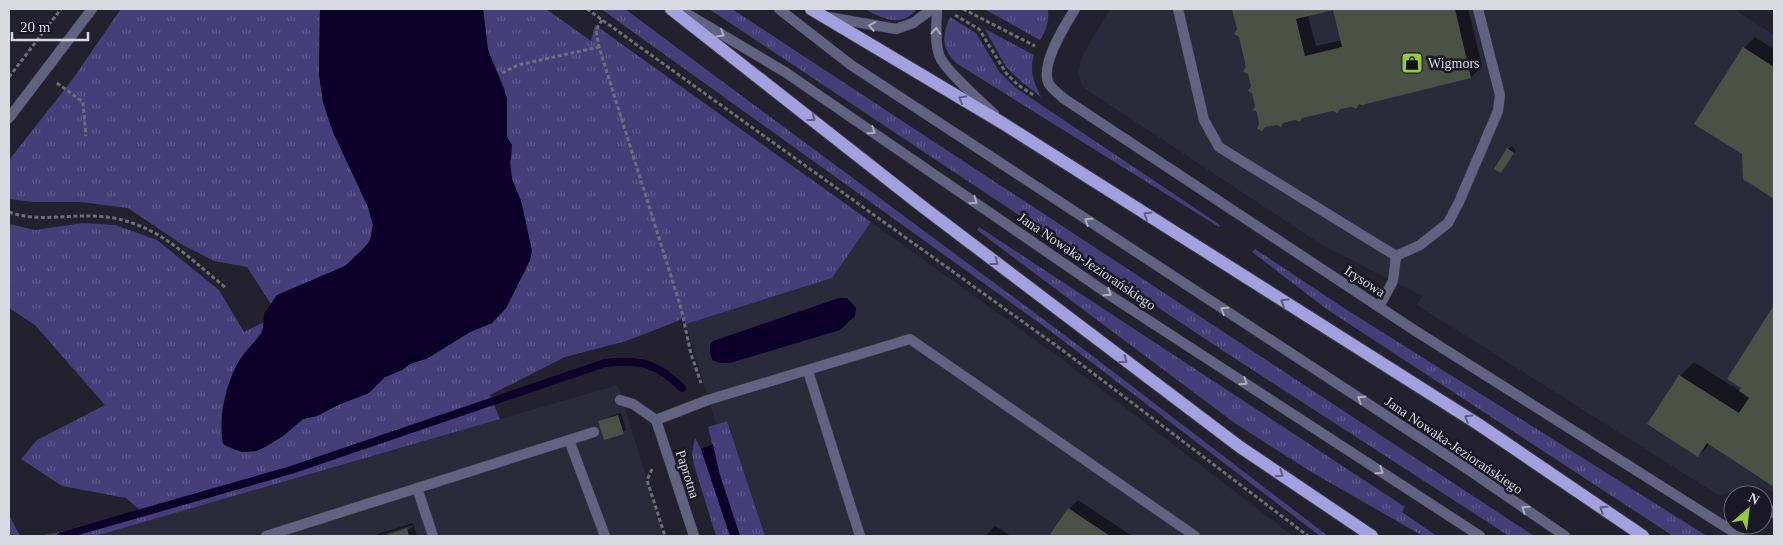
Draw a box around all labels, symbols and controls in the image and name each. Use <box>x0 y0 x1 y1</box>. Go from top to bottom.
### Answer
scale bar <box>12 10 89 42</box>
text: 20 m <box>20 19 51 35</box>
one-way arrow <box>868 21 877 31</box>
one-way arrow <box>715 27 724 37</box>
one-way arrow <box>931 27 942 35</box>
shop icon: Wigmors <box>1400 51 1424 75</box>
place label: Wigmors <box>1428 56 1480 71</box>
one-way arrow <box>958 96 967 106</box>
one-way arrow <box>806 113 815 122</box>
one-way arrow <box>866 125 876 134</box>
one-way arrow <box>968 195 978 204</box>
street label: Jana Nowaka-Jeziorańskiego <box>1015 210 1158 313</box>
one-way arrow <box>1143 212 1153 221</box>
one-way arrow <box>1085 218 1094 228</box>
one-way arrow <box>989 256 998 264</box>
street label: Irysowa <box>1342 263 1388 300</box>
one-way arrow <box>1102 287 1111 296</box>
one-way arrow <box>1280 299 1289 309</box>
one-way arrow <box>1221 307 1230 316</box>
one-way arrow <box>1118 354 1127 362</box>
one-way arrow <box>1238 376 1247 385</box>
street label: Jana Nowaka-Jeziorańskiego <box>1382 394 1525 497</box>
one-way arrow <box>1357 396 1366 405</box>
one-way arrow <box>1465 414 1474 424</box>
street label: Paprotna <box>673 448 703 501</box>
one-way arrow <box>1375 464 1384 474</box>
one-way arrow <box>1274 468 1284 477</box>
north arrow <box>1723 485 1773 535</box>
text: N <box>1746 490 1762 508</box>
one-way arrow <box>1521 506 1531 515</box>
one-way arrow <box>1599 506 1609 515</box>

